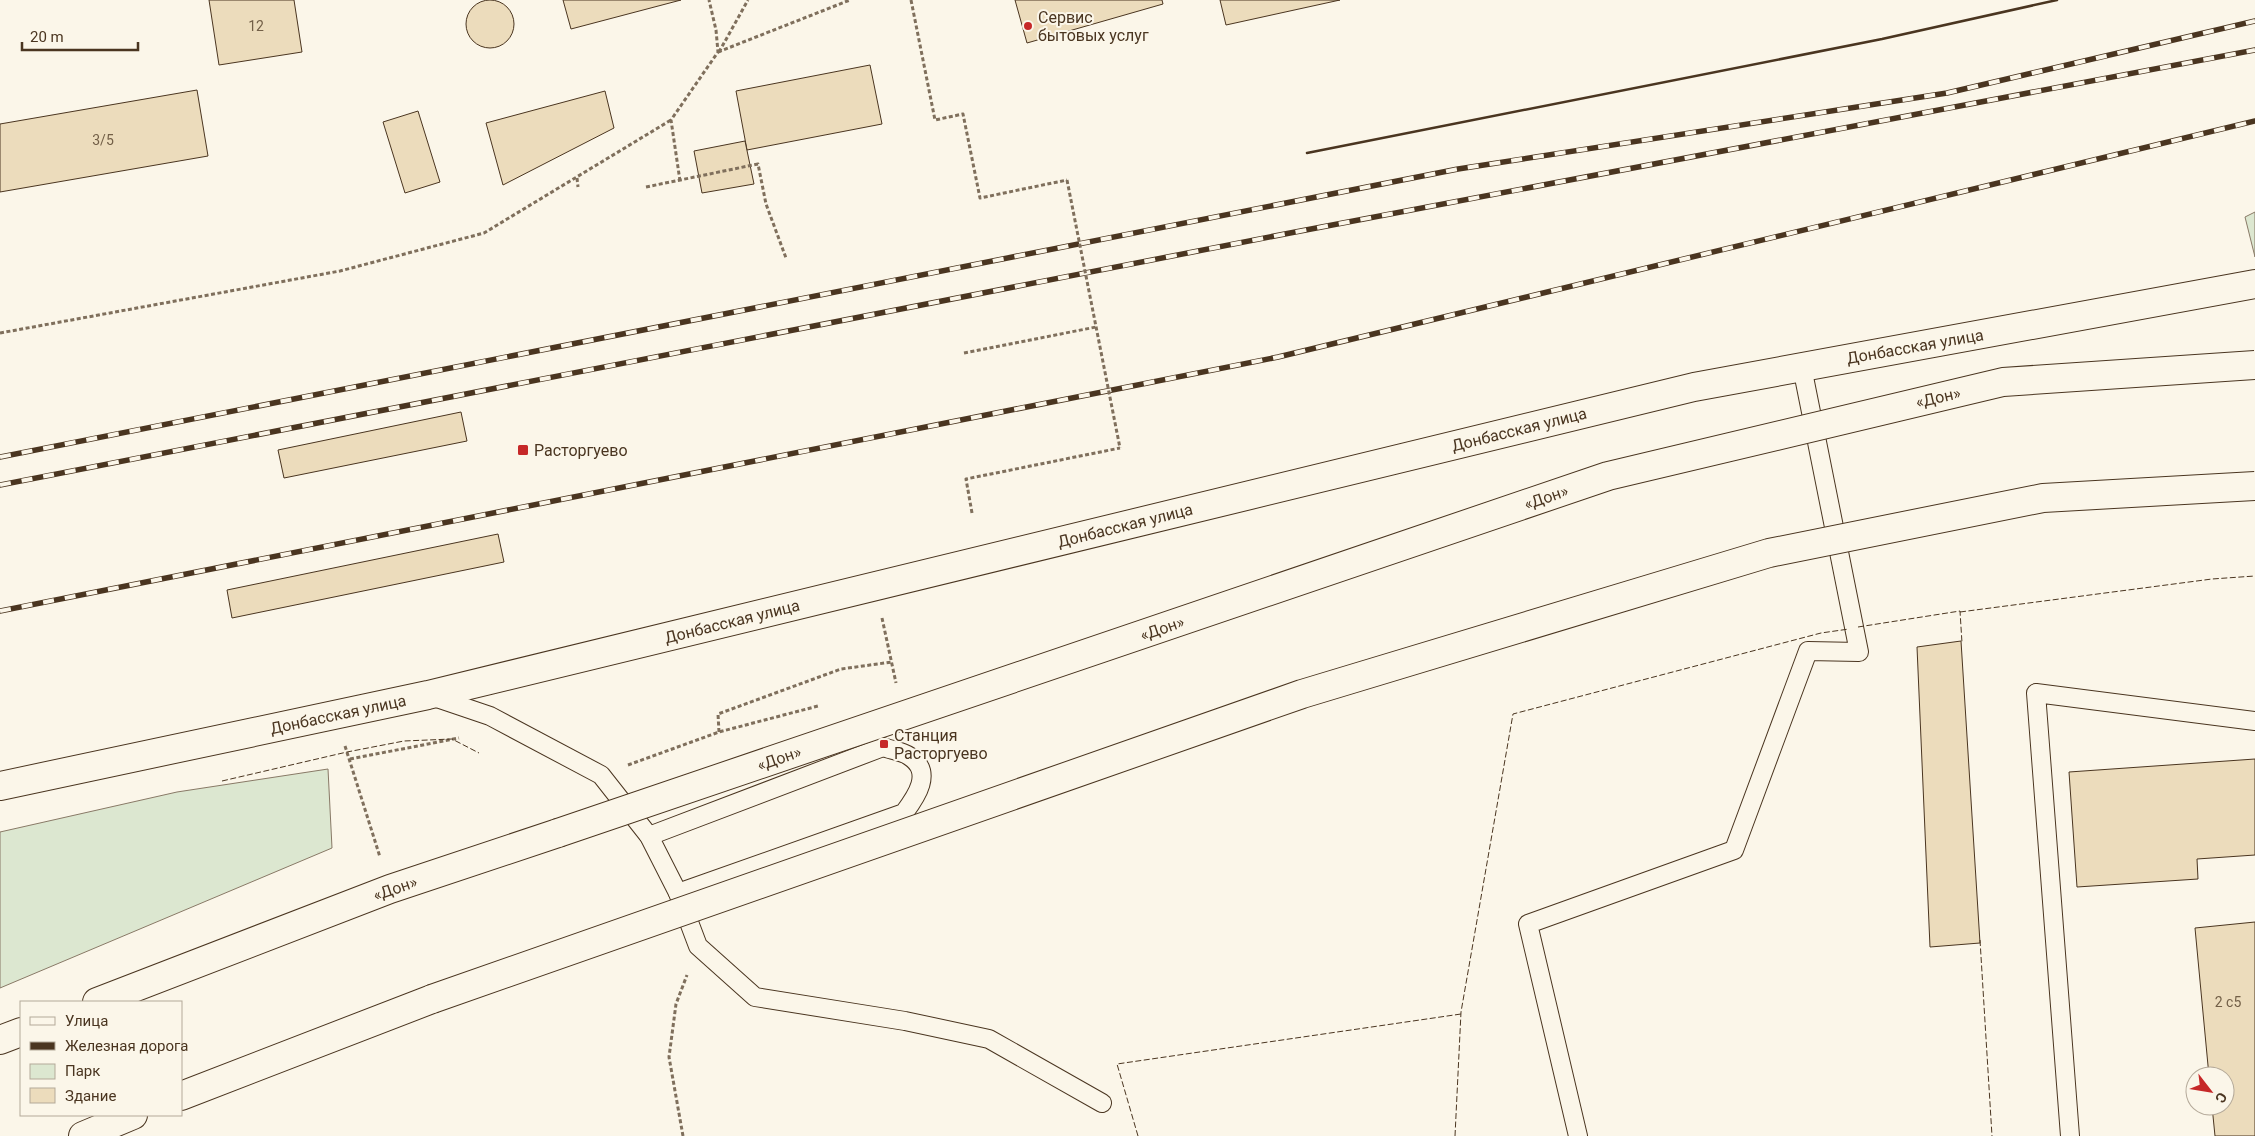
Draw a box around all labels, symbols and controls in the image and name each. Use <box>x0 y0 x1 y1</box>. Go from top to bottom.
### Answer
place label: Сервис бытовых услуг <box>1038 8 1149 45</box>
house number: 12 <box>248 18 264 34</box>
scale bar <box>22 20 139 52</box>
marker: Сервис бытовых услуг <box>1022 20 1034 32</box>
text: 20 m <box>30 28 64 46</box>
house number: 3/5 <box>92 132 114 148</box>
street label: Донбасская улица <box>1845 325 1985 368</box>
street label: «Дон» <box>1914 383 1962 412</box>
street label: Донбасская улица <box>1450 403 1589 455</box>
place label: Расторгуево <box>534 441 628 460</box>
marker: Расторгуево <box>516 443 530 457</box>
street label: «Дон» <box>1522 481 1571 514</box>
street label: Донбасская улица <box>1056 499 1195 551</box>
street label: Донбасская улица <box>663 595 802 647</box>
street label: «Дон» <box>1138 612 1187 645</box>
street label: Донбасская улица <box>268 691 408 738</box>
place label: Станция Расторгуево <box>894 726 988 763</box>
marker: Станция Расторгуево <box>878 738 890 750</box>
street label: «Дон» <box>755 742 804 775</box>
street label: «Дон» <box>371 872 420 905</box>
house number: 2 с5 <box>2215 994 2241 1010</box>
legend <box>20 1001 182 1116</box>
text: Улица <box>65 1012 108 1030</box>
text: Железная дорога <box>65 1037 188 1055</box>
text: Парк <box>65 1062 100 1080</box>
north arrow <box>2185 1066 2235 1116</box>
text: Здание <box>65 1087 116 1105</box>
text: С <box>2212 1090 2230 1106</box>

